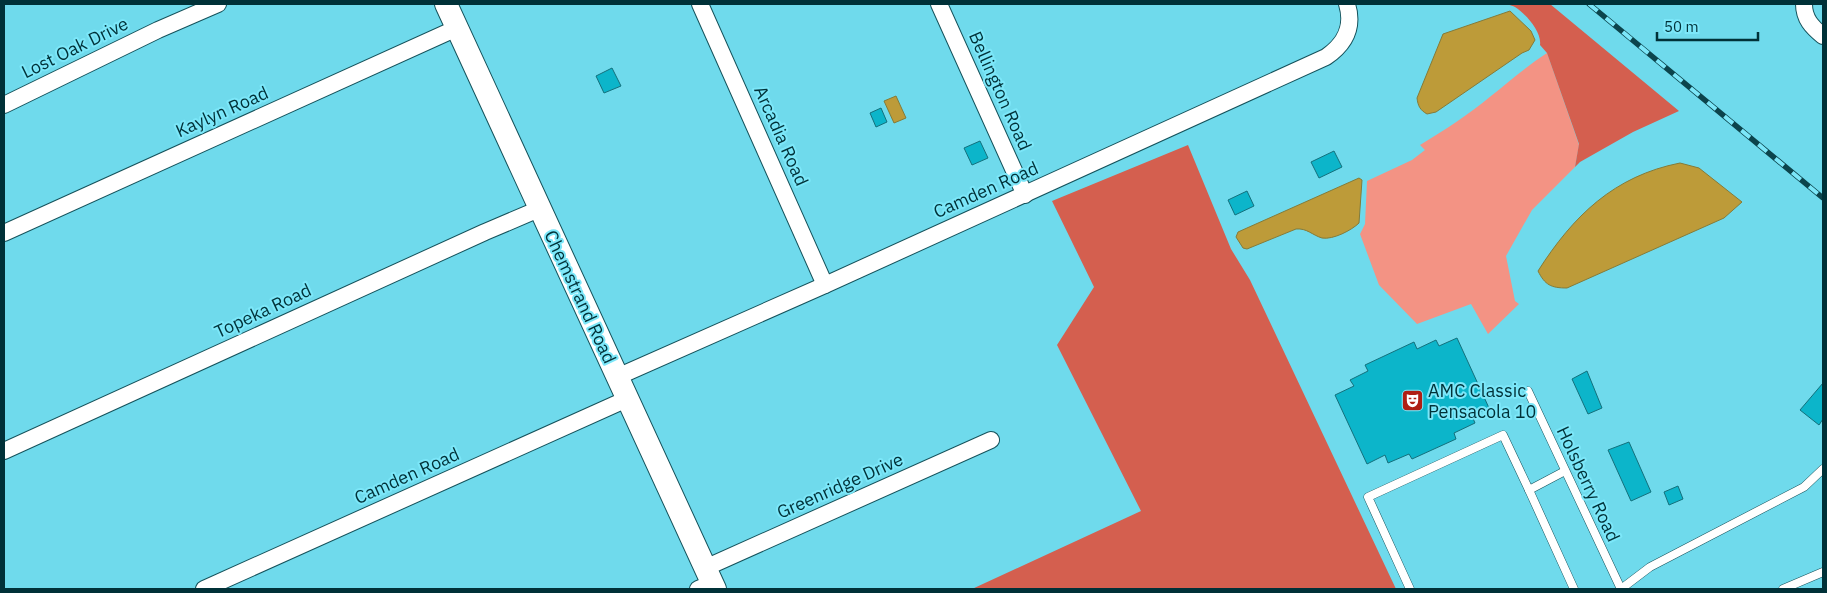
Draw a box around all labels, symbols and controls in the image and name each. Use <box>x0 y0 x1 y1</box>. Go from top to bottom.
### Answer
scale bar <box>1657 10 1758 42</box>
street label: Lost Oak Drive <box>18 12 132 83</box>
text: 50 m <box>1664 17 1699 36</box>
street label: Bellington Road <box>964 28 1037 154</box>
street label: Kaylyn Road <box>172 81 272 142</box>
street label: Arcadia Road <box>749 82 814 189</box>
street label: Camden Road <box>930 156 1042 223</box>
street label: Chemstrand Road <box>540 226 621 367</box>
street label: Topeka Road <box>211 278 315 343</box>
place label: AMC Classic Pensacola 10 <box>1428 379 1536 423</box>
theatre icon: AMC Classic Pensacola 10 <box>1400 389 1424 413</box>
street label: Holsberry Road <box>1552 422 1625 545</box>
street label: Camden Road <box>351 442 463 509</box>
street label: Greenridge Drive <box>773 447 907 524</box>

